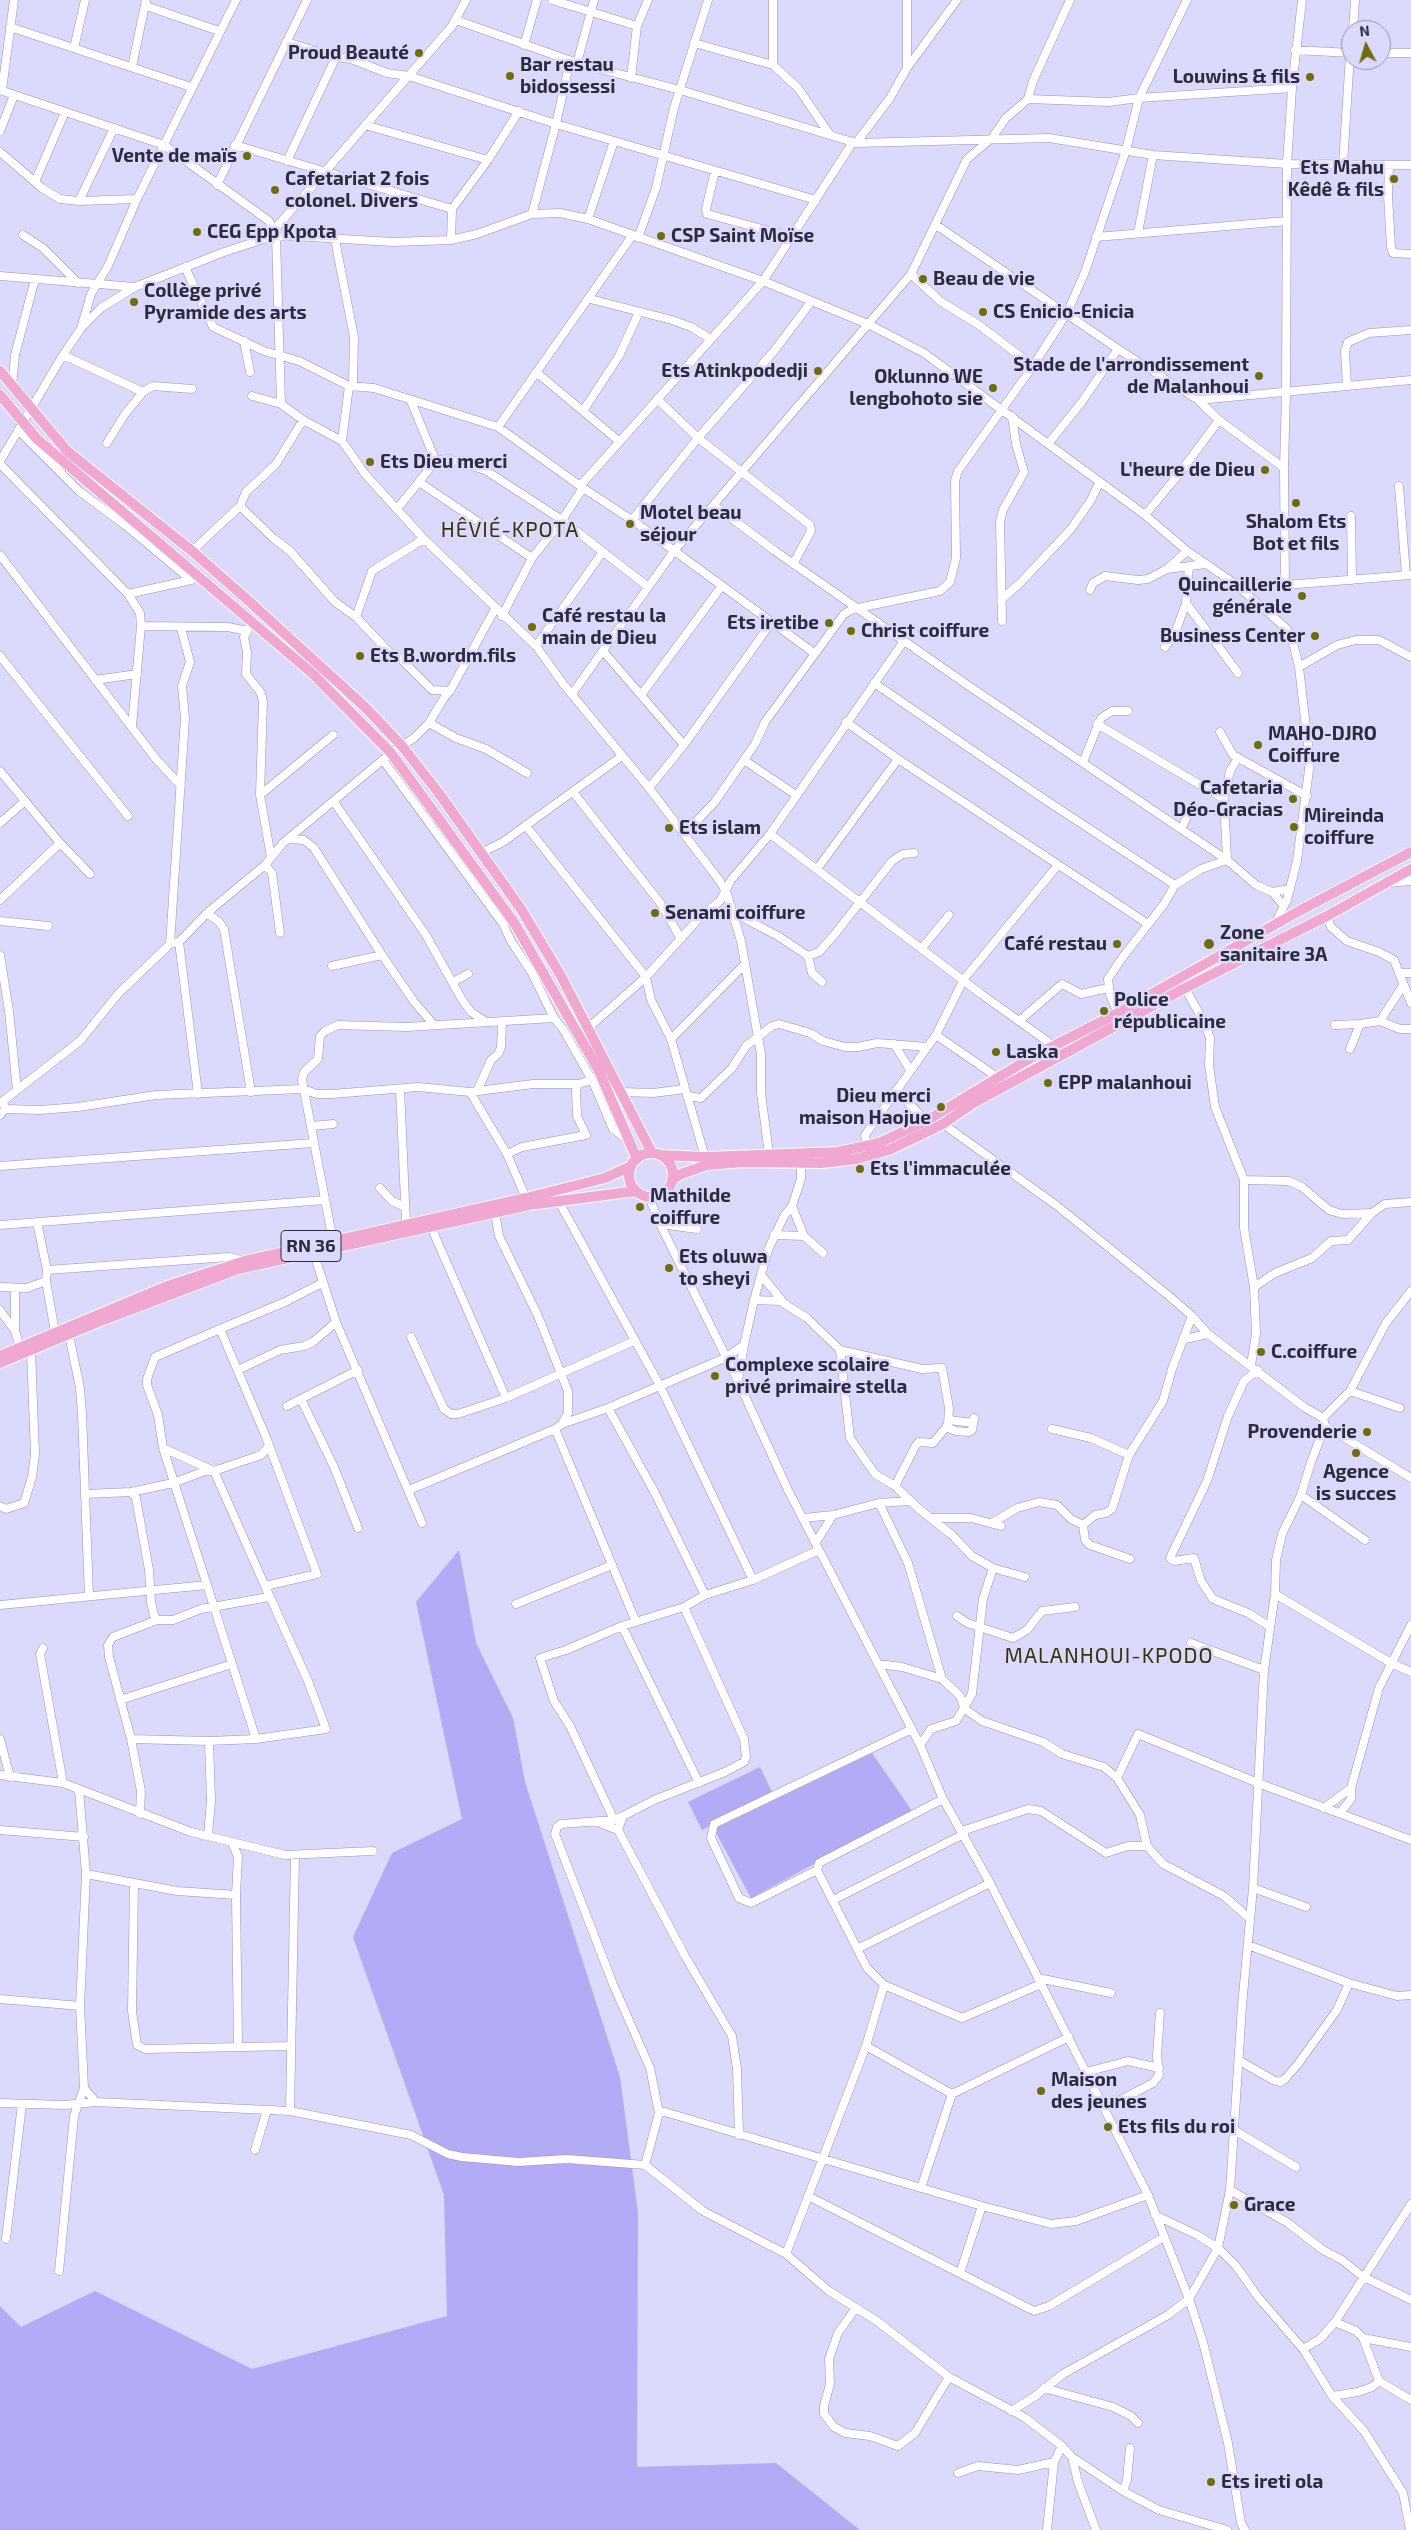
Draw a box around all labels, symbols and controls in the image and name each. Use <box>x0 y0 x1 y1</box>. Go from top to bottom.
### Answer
north arrow <box>1341 20 1391 70</box>
text: N <box>1359 22 1370 40</box>
place label: Proud Beauté <box>288 42 409 64</box>
marker: Proud Beauté <box>413 47 425 59</box>
place label: Bar restau bidossessi <box>520 54 615 98</box>
place label: Louwins & fils <box>1173 66 1300 88</box>
marker: Bar restau bidossessi <box>504 70 516 82</box>
marker: Louwins & fils <box>1304 71 1316 83</box>
place label: Vente de maïs <box>112 145 237 167</box>
marker: Vente de maïs <box>241 150 253 162</box>
place label: Ets Mahu Kêdê & fils <box>1288 157 1384 201</box>
place label: Cafetariat 2 fois colonel. Divers <box>285 168 429 212</box>
marker: Ets Mahu Kêdê & fils <box>1388 173 1400 185</box>
marker: Cafetariat 2 fois colonel. Divers <box>269 184 281 196</box>
place label: CEG Epp Kpota <box>207 221 337 243</box>
place label: CSP Saint Moïse <box>671 225 814 247</box>
marker: CEG Epp Kpota <box>191 226 203 238</box>
marker: CSP Saint Moïse <box>655 230 667 242</box>
place label: Beau de vie <box>933 268 1035 290</box>
marker: Beau de vie <box>917 273 929 285</box>
place label: Collège privé Pyramide des arts <box>144 280 307 324</box>
marker: Collège privé Pyramide des arts <box>128 296 140 308</box>
place label: CS Enicio-Enicia <box>993 301 1134 323</box>
marker: CS Enicio-Enicia <box>977 306 989 318</box>
place label: Stade de l'arrondissement de Malanhoui <box>1013 354 1249 398</box>
place label: Ets Atinkpodedji <box>661 360 808 382</box>
marker: Ets Atinkpodedji <box>812 365 824 377</box>
place label: Oklunno WE lengbohoto sie <box>849 366 983 410</box>
marker: Stade de l'arrondissement de Malanhoui <box>1253 370 1265 382</box>
marker: Oklunno WE lengbohoto sie <box>987 382 999 394</box>
place label: Ets Dieu merci <box>380 451 508 473</box>
marker: Ets Dieu merci <box>364 456 376 468</box>
place label: L'heure de Dieu <box>1120 459 1255 481</box>
marker: L'heure de Dieu <box>1259 464 1271 476</box>
marker: Shalom Ets Bot et fils <box>1290 497 1302 509</box>
place label: Motel beau séjour <box>640 502 741 546</box>
place label: Shalom Ets Bot et fils <box>1246 511 1346 555</box>
district label: HÊVIÉ-KPOTA <box>439 517 581 543</box>
marker: Motel beau séjour <box>624 518 636 530</box>
place label: Quincaillerie générale <box>1178 574 1292 618</box>
marker: Quincaillerie générale <box>1296 590 1308 602</box>
place label: Café restau la main de Dieu <box>542 605 666 649</box>
place label: Ets iretibe <box>727 612 819 634</box>
marker: Ets iretibe <box>823 617 835 629</box>
place label: Christ coiffure <box>861 620 989 642</box>
marker: Café restau la main de Dieu <box>526 621 538 633</box>
marker: Christ coiffure <box>845 625 857 637</box>
place label: Business Center <box>1160 625 1305 647</box>
marker: Business Center <box>1309 630 1321 642</box>
place label: Ets B.wordm.fils <box>370 645 516 667</box>
marker: Ets B.wordm.fils <box>354 650 366 662</box>
place label: MAHO-DJRO Coiffure <box>1268 723 1377 767</box>
marker: MAHO-DJRO Coiffure <box>1252 739 1264 751</box>
place label: Cafetaria Déo-Gracias <box>1173 777 1283 821</box>
marker: Cafetaria Déo-Gracias <box>1287 793 1299 805</box>
place label: Mireinda coiffure <box>1304 805 1384 849</box>
place label: Ets islam <box>679 817 761 839</box>
marker: Mireinda coiffure <box>1288 821 1300 833</box>
marker: Ets islam <box>663 822 675 834</box>
place label: Senami coiffure <box>665 902 806 924</box>
marker: Senami coiffure <box>649 907 661 919</box>
place label: Zone sanitaire 3A <box>1220 922 1327 966</box>
place label: Café restau <box>1004 933 1107 955</box>
marker: Zone sanitaire 3A <box>1202 937 1216 951</box>
marker: Café restau <box>1111 938 1123 950</box>
place label: Police républicaine <box>1114 989 1226 1033</box>
marker: Police républicaine <box>1098 1005 1110 1017</box>
place label: Laska <box>1006 1041 1059 1063</box>
marker: Laska <box>990 1046 1002 1058</box>
place label: EPP malanhoui <box>1058 1072 1192 1094</box>
marker: EPP malanhoui <box>1042 1077 1054 1089</box>
place label: Dieu merci maison Haojue <box>799 1085 931 1129</box>
marker: Dieu merci maison Haojue <box>935 1101 947 1113</box>
place label: Ets l'immaculée <box>870 1158 1011 1180</box>
marker: Ets l'immaculée <box>854 1163 866 1175</box>
place label: Mathilde coiffure <box>650 1185 731 1229</box>
marker: Mathilde coiffure <box>634 1201 646 1213</box>
road number: RN 36 <box>281 1230 341 1262</box>
place label: Ets oluwa to sheyi <box>679 1246 768 1290</box>
marker: Ets oluwa to sheyi <box>663 1262 675 1274</box>
place label: C.coiffure <box>1271 1341 1357 1363</box>
marker: C.coiffure <box>1255 1346 1267 1358</box>
place label: Complexe scolaire privé primaire stella <box>725 1354 907 1398</box>
marker: Complexe scolaire privé primaire stella <box>709 1370 721 1382</box>
place label: Provenderie <box>1247 1421 1357 1443</box>
marker: Provenderie <box>1361 1426 1373 1438</box>
marker: Agence is succes <box>1350 1447 1362 1459</box>
place label: Agence is succes <box>1316 1461 1396 1505</box>
district label: MALANHOUI-KPODO <box>1003 1643 1215 1669</box>
place label: Maison des jeunes <box>1051 2069 1147 2113</box>
marker: Maison des jeunes <box>1035 2085 1047 2097</box>
place label: Ets fils du roi <box>1118 2116 1235 2138</box>
marker: Ets fils du roi <box>1102 2121 1114 2133</box>
place label: Grace <box>1244 2194 1295 2216</box>
marker: Grace <box>1228 2199 1240 2211</box>
place label: Ets ireti ola <box>1221 2471 1323 2493</box>
marker: Ets ireti ola <box>1205 2476 1217 2488</box>

